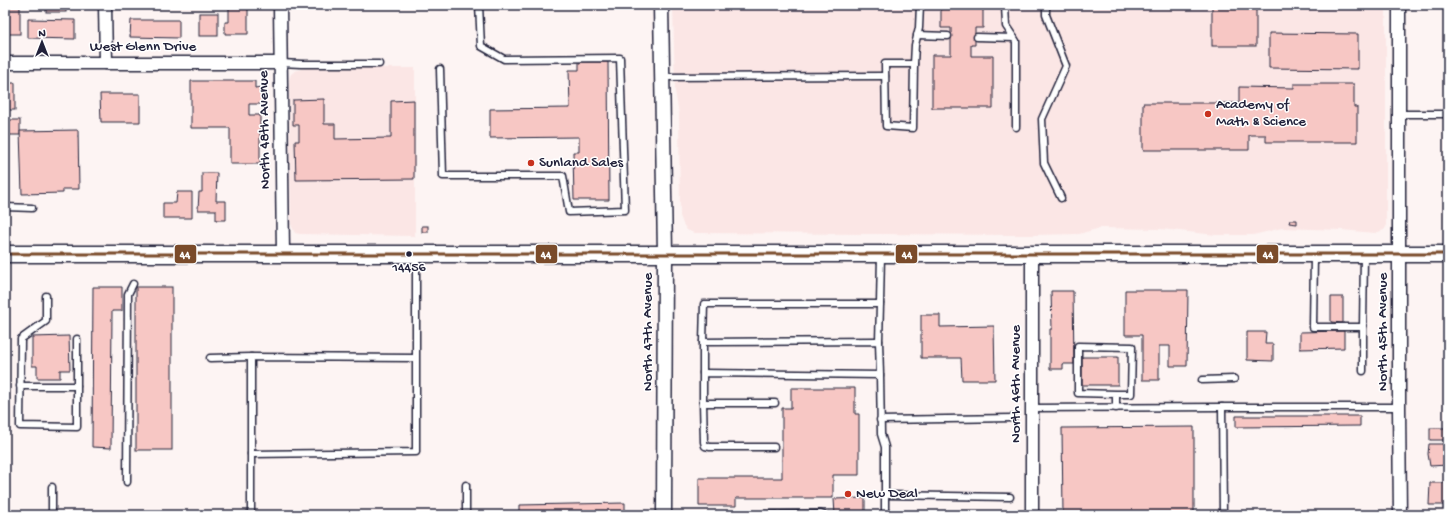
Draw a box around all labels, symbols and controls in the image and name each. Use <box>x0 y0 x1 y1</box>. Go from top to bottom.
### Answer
north arrow <box>22 22 62 62</box>
text: N <box>38 28 46 40</box>
street label: West Glenn Drive <box>90 38 197 56</box>
street label: North 48th Avenue <box>255 70 275 190</box>
place label: Academy of Math & Science <box>1216 96 1306 131</box>
marker: Academy of Math & Science <box>1203 109 1213 119</box>
place label: Sunland Sales <box>539 154 624 172</box>
marker: Sunland Sales <box>526 158 536 168</box>
line badge: 44 <box>174 244 197 264</box>
line badge: 44 <box>535 244 558 264</box>
line badge: 44 <box>895 244 918 264</box>
line badge: 44 <box>1256 244 1279 264</box>
marker: 14456 <box>404 249 414 259</box>
text: 44 <box>179 250 191 262</box>
text: 44 <box>540 250 552 262</box>
text: 44 <box>901 250 913 262</box>
text: 44 <box>1262 250 1274 262</box>
place label: 14456 <box>391 260 427 277</box>
street label: North 47th Avenue <box>639 273 657 391</box>
street label: North 45th Avenue <box>1374 273 1392 391</box>
street label: North 46th Avenue <box>1007 325 1025 443</box>
place label: New Deal <box>856 485 918 503</box>
marker: New Deal <box>843 489 853 499</box>

